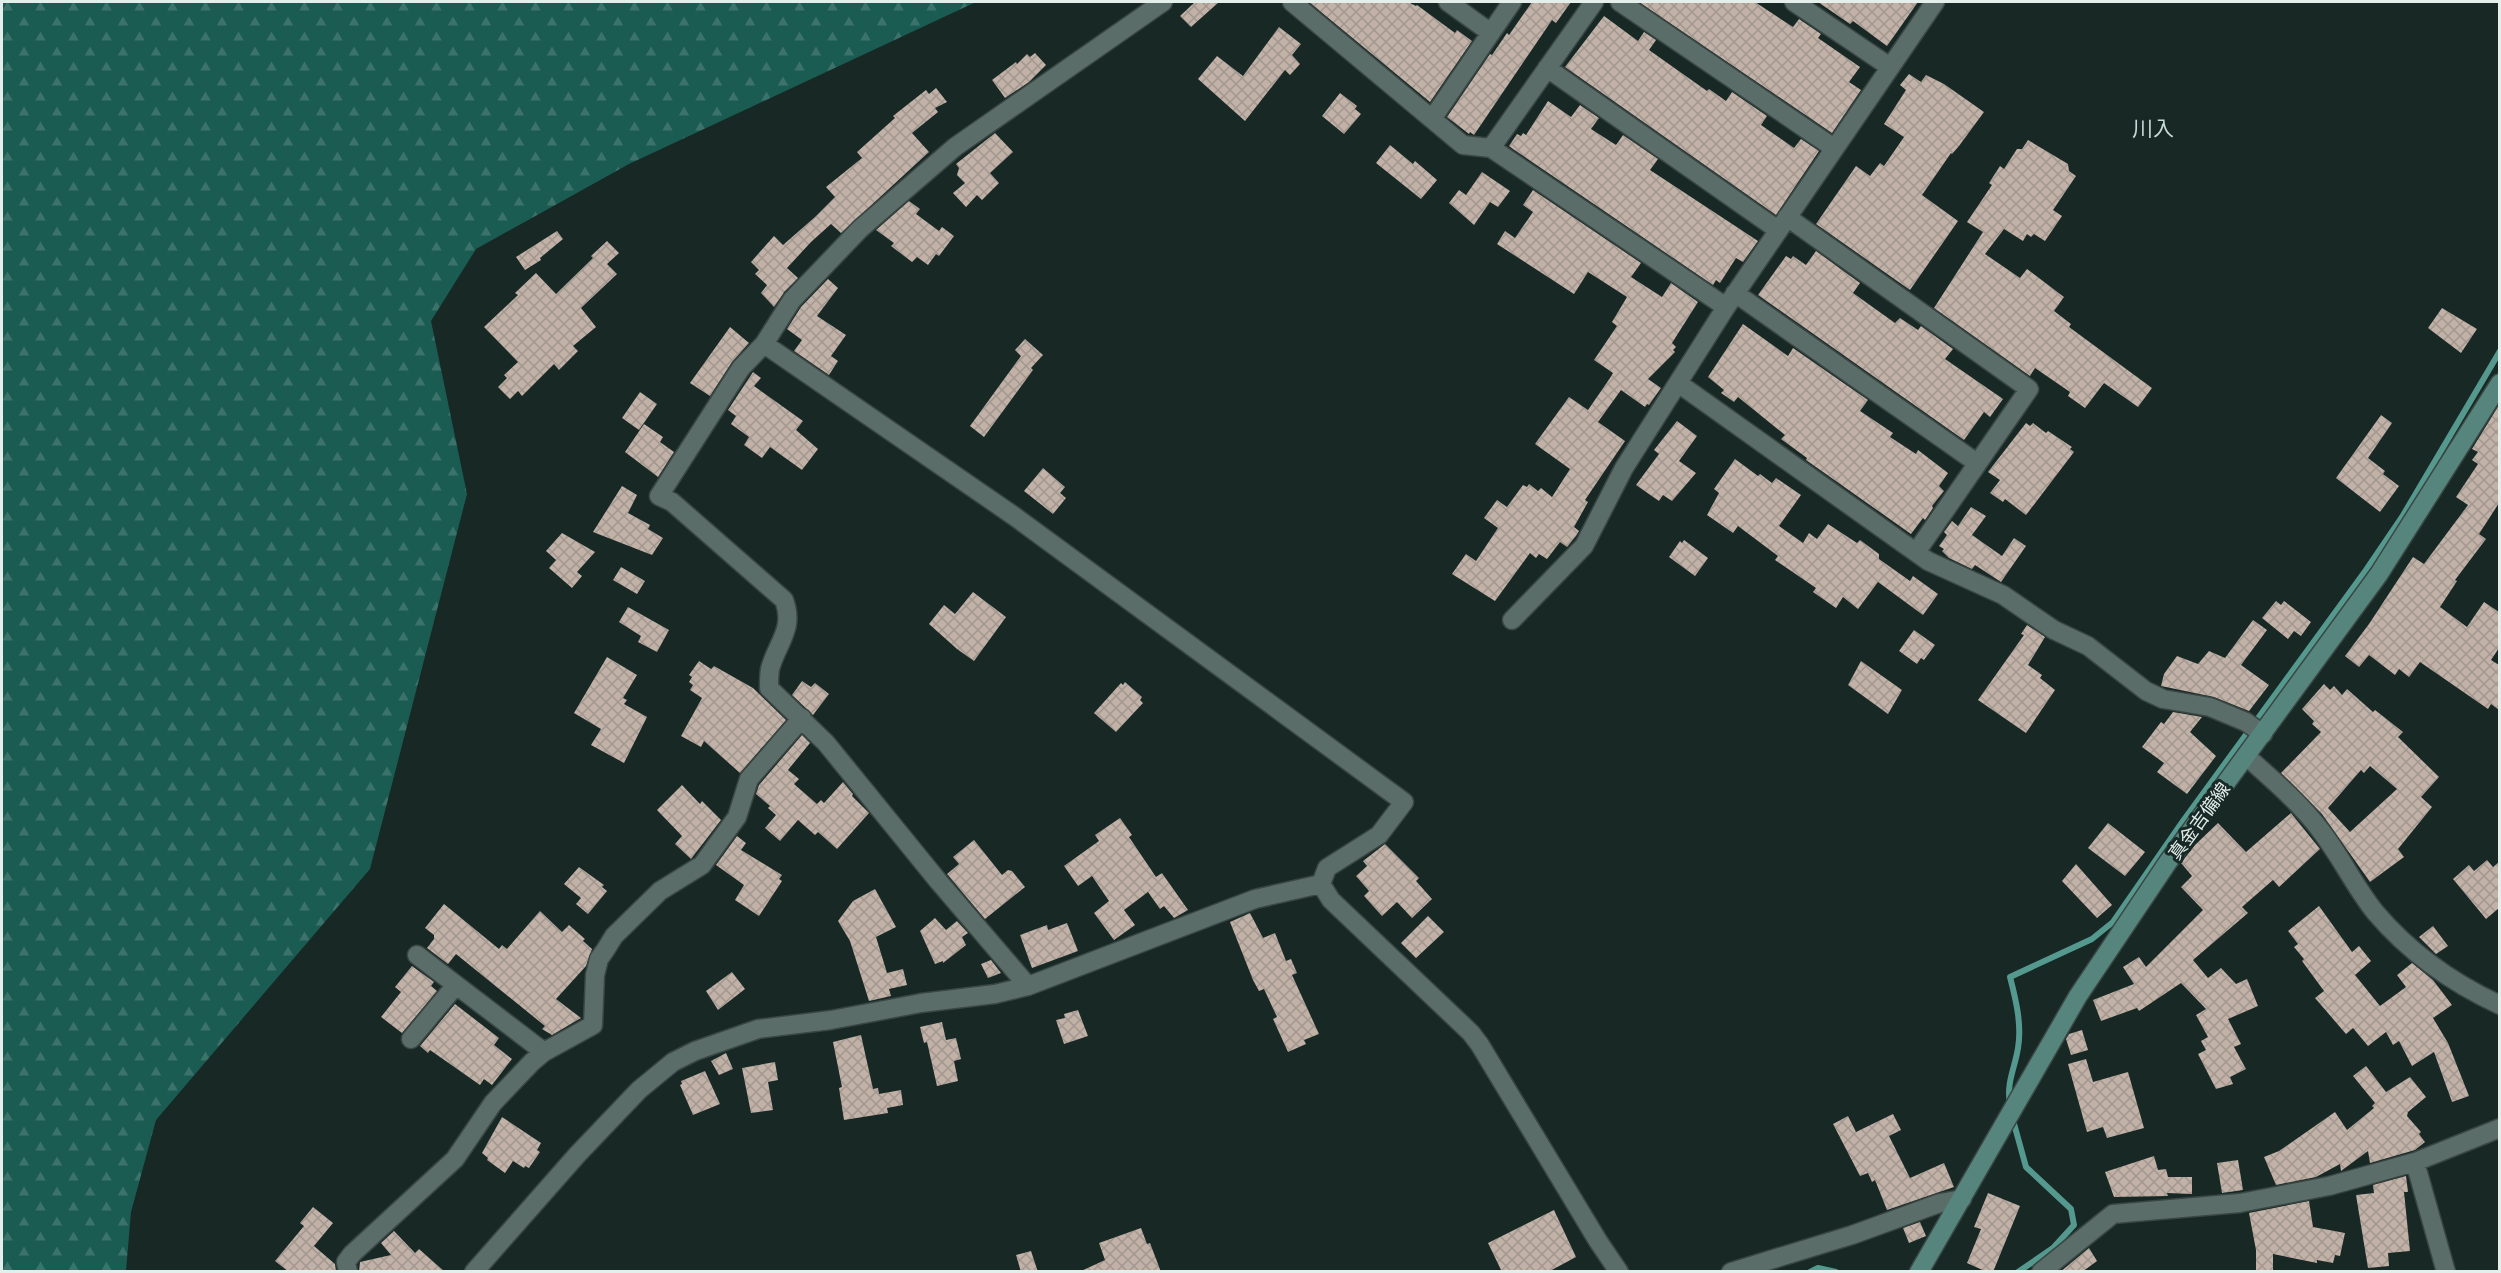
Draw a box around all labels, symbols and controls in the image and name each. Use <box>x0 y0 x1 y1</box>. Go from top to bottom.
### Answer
district label: 川入 <box>2132 116 2174 141</box>
street label: 真金吉備線 <box>2164 778 2234 864</box>

